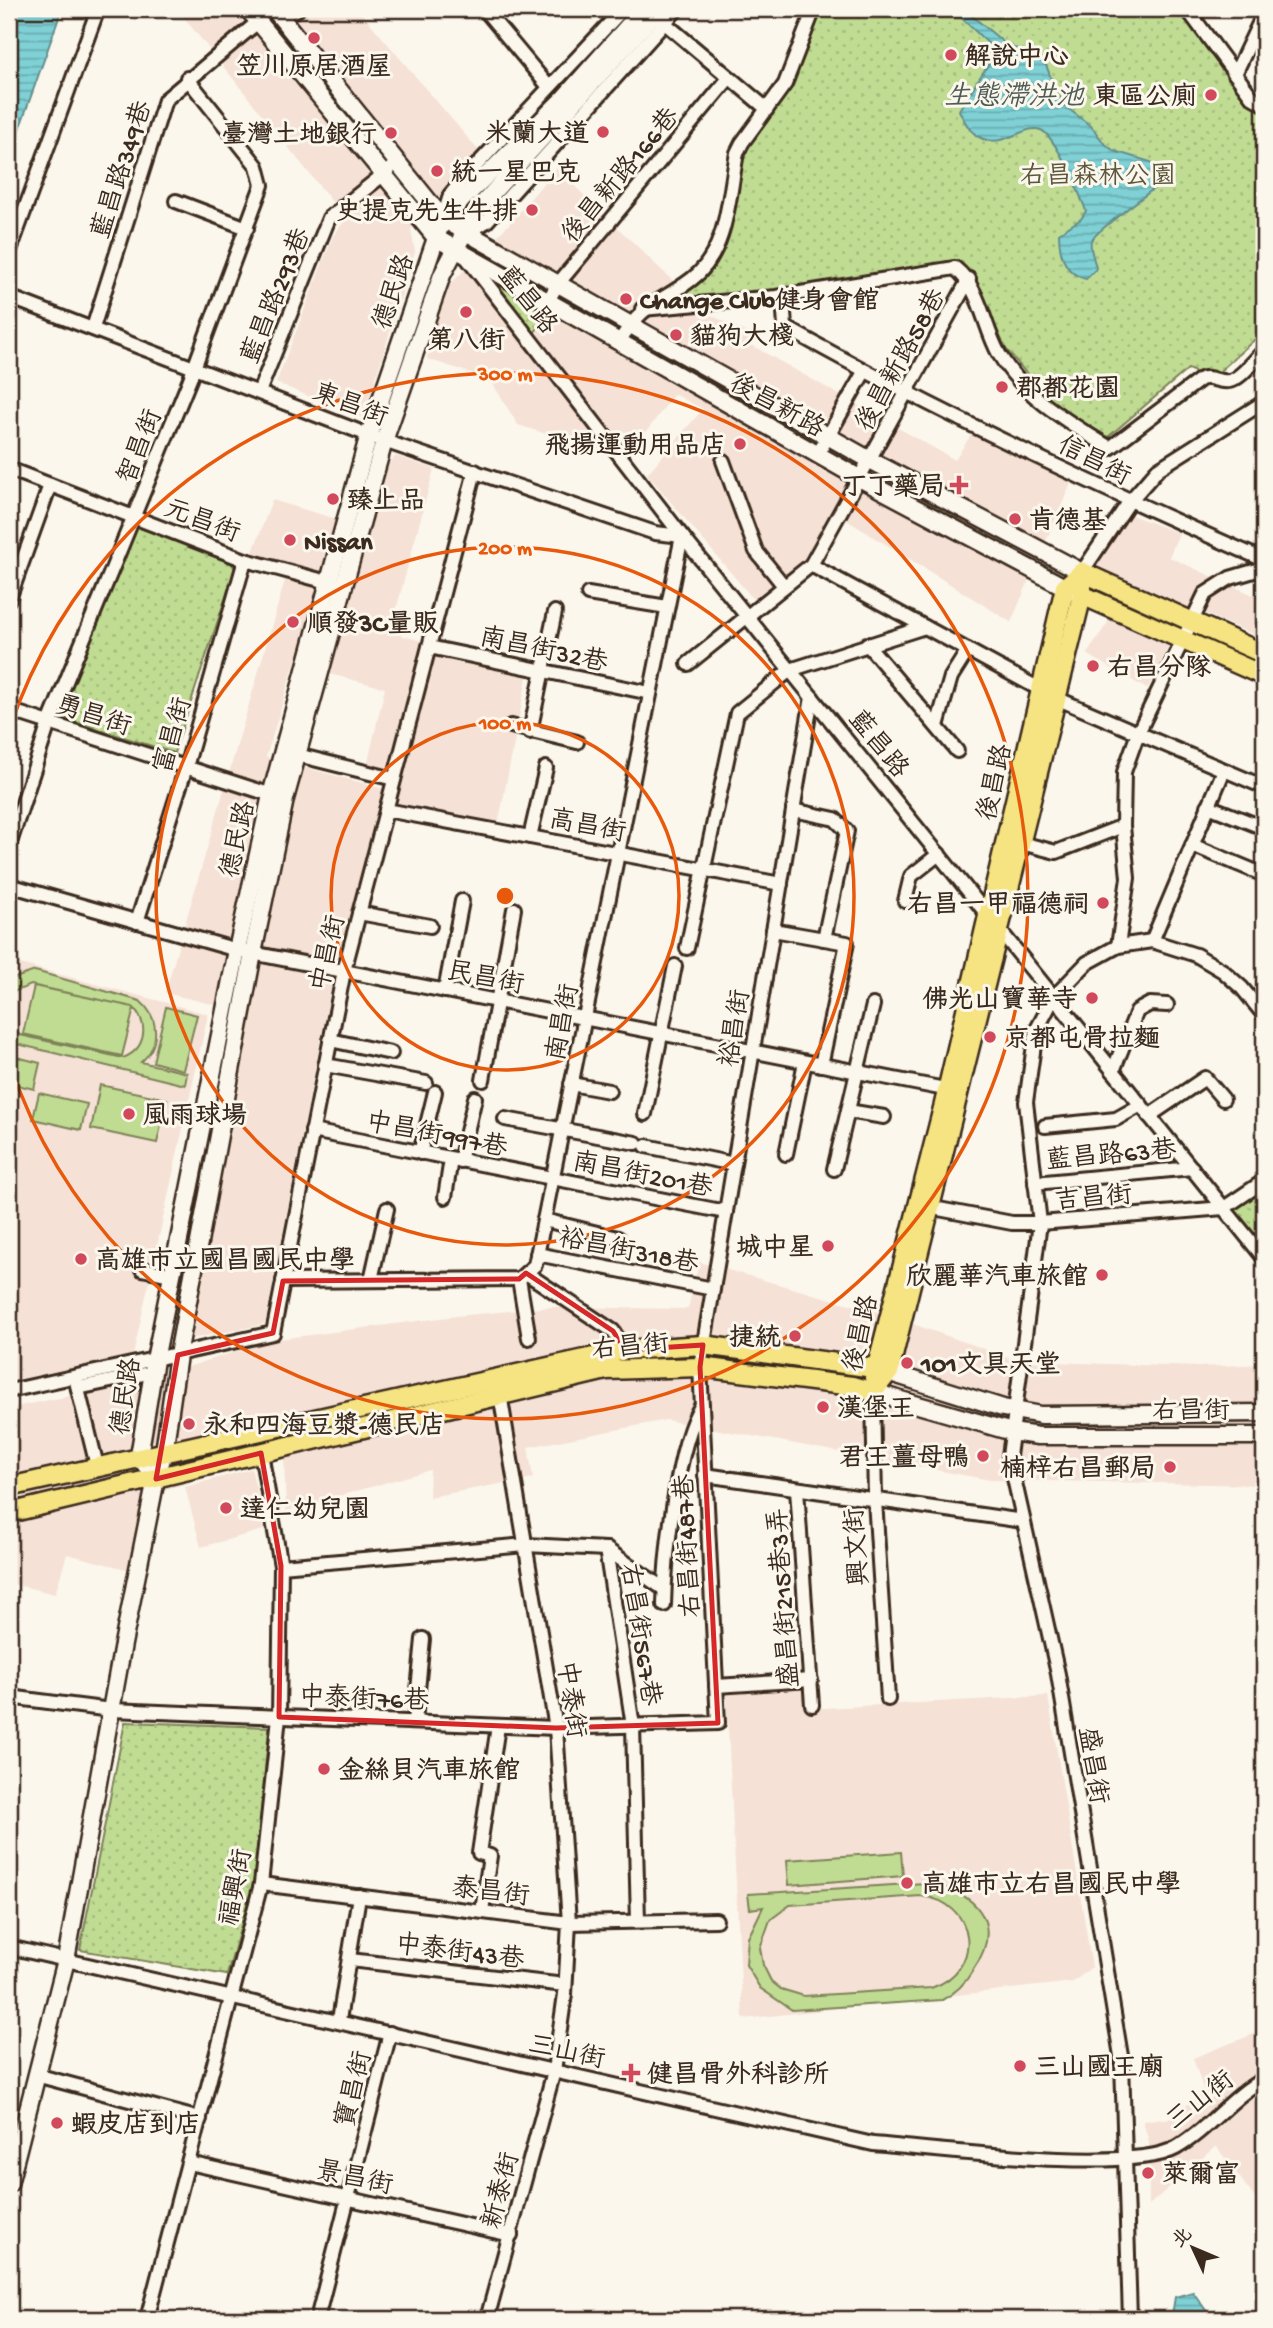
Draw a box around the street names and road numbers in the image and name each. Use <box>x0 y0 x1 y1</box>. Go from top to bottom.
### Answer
street label: 藍昌路349巷 <box>86 97 161 243</box>
street label: 後昌新路166巷 <box>555 102 688 251</box>
street label: 藍昌路293巷 <box>235 224 319 369</box>
street label: 德民路 <box>367 250 424 334</box>
street label: 藍昌路 <box>489 260 563 342</box>
street label: 後昌新路58巷 <box>849 284 955 438</box>
street label: 後昌新路 <box>723 367 830 447</box>
street label: 東昌街 <box>307 377 392 436</box>
street label: 智昌街 <box>112 405 171 490</box>
street label: 信昌街 <box>1051 431 1135 495</box>
street label: 元昌街 <box>159 494 244 552</box>
street label: 南昌街32巷 <box>476 622 610 681</box>
street label: 勇昌街 <box>51 691 135 745</box>
street label: 富昌街 <box>148 694 201 778</box>
street label: 藍昌路 <box>840 705 915 786</box>
street label: 後昌路 <box>972 741 1021 825</box>
street label: 德民路 <box>215 798 264 882</box>
street label: 高昌街 <box>546 804 629 851</box>
street label: 中昌街 <box>305 912 354 996</box>
street label: 民昌街 <box>444 957 527 1003</box>
street label: 南昌街 <box>541 981 588 1064</box>
street label: 裕昌街 <box>715 988 759 1070</box>
street label: 中昌街997巷 <box>363 1107 510 1166</box>
street label: 藍昌路63巷 <box>1045 1134 1178 1179</box>
street label: 南昌街201巷 <box>569 1147 715 1206</box>
street label: 吉昌街 <box>1053 1180 1134 1219</box>
street label: 裕昌街318巷 <box>555 1223 701 1282</box>
street label: 後昌路 <box>838 1292 887 1376</box>
street label: 右昌街 <box>590 1330 671 1368</box>
street label: 德民路 <box>105 1355 150 1438</box>
street label: 右昌街 <box>1152 1397 1230 1429</box>
street label: 右昌街487巷 <box>669 1473 710 1619</box>
street label: 盛昌街215巷3弄 <box>763 1507 808 1689</box>
street label: 興文街 <box>840 1507 878 1587</box>
street label: 右昌街567巷 <box>611 1561 666 1708</box>
street label: 中泰街 <box>548 1659 591 1740</box>
street label: 中泰街76巷 <box>298 1682 430 1719</box>
street label: 盛昌街 <box>1069 1724 1114 1807</box>
street label: 福興街 <box>215 1846 261 1929</box>
street label: 泰昌街 <box>450 1872 531 1915</box>
street label: 中泰街43巷 <box>393 1929 526 1978</box>
street label: 三山街 <box>525 2030 608 2078</box>
street label: 寶昌街 <box>330 2048 381 2132</box>
street label: 三山街 <box>1161 2066 1242 2139</box>
street label: 新泰街 <box>476 2149 528 2233</box>
street label: 景昌街 <box>313 2156 396 2204</box>

